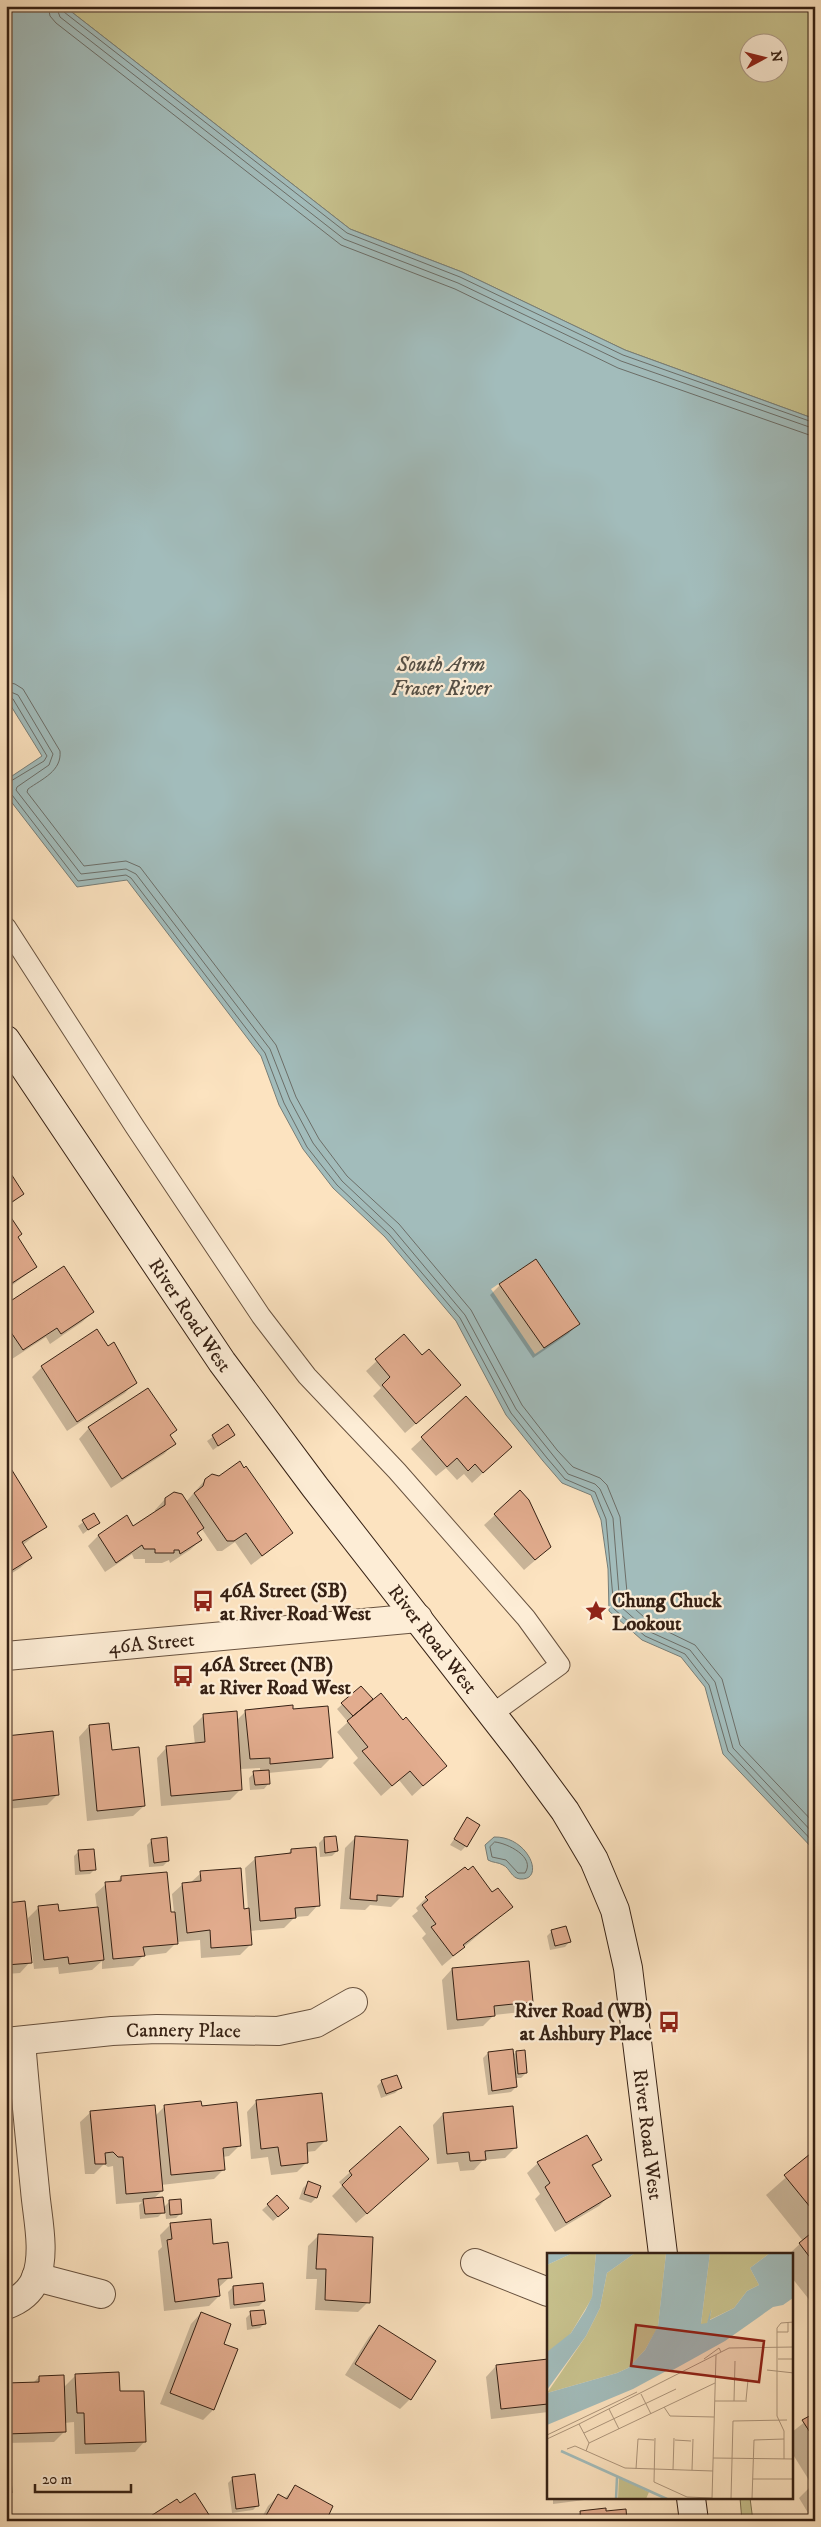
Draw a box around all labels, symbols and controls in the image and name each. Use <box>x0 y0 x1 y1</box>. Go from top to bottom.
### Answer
north arrow <box>738 32 788 82</box>
text: N <box>766 50 786 64</box>
water label: South Arm Fraser River <box>391 652 492 702</box>
street label: River Road West <box>142 1254 236 1378</box>
place label: 46A Street (SB) at River Road West <box>220 1579 371 1627</box>
street label: River Road West <box>382 1580 482 1699</box>
bus stop icon: 46A Street (SB) at River Road West <box>190 1588 216 1614</box>
place label: Chung Chuck Lookout <box>612 1589 723 1637</box>
place icon: Chung Chuck Lookout <box>583 1598 609 1624</box>
street label: 46A Street <box>107 1628 196 1660</box>
place label: 46A Street (NB) at River Road West <box>200 1653 351 1701</box>
bus stop icon: 46A Street (NB) at River Road West <box>170 1663 196 1689</box>
place label: River Road (WB) at Ashbury Place <box>514 1999 653 2047</box>
bus stop icon: River Road (WB) at Ashbury Place <box>656 2009 682 2035</box>
street label: Cannery Place <box>125 2018 241 2044</box>
street label: River Road West <box>626 2068 667 2201</box>
inset map <box>547 2253 794 2500</box>
scale bar <box>35 2462 131 2494</box>
text: 20 m <box>42 2470 72 2489</box>

